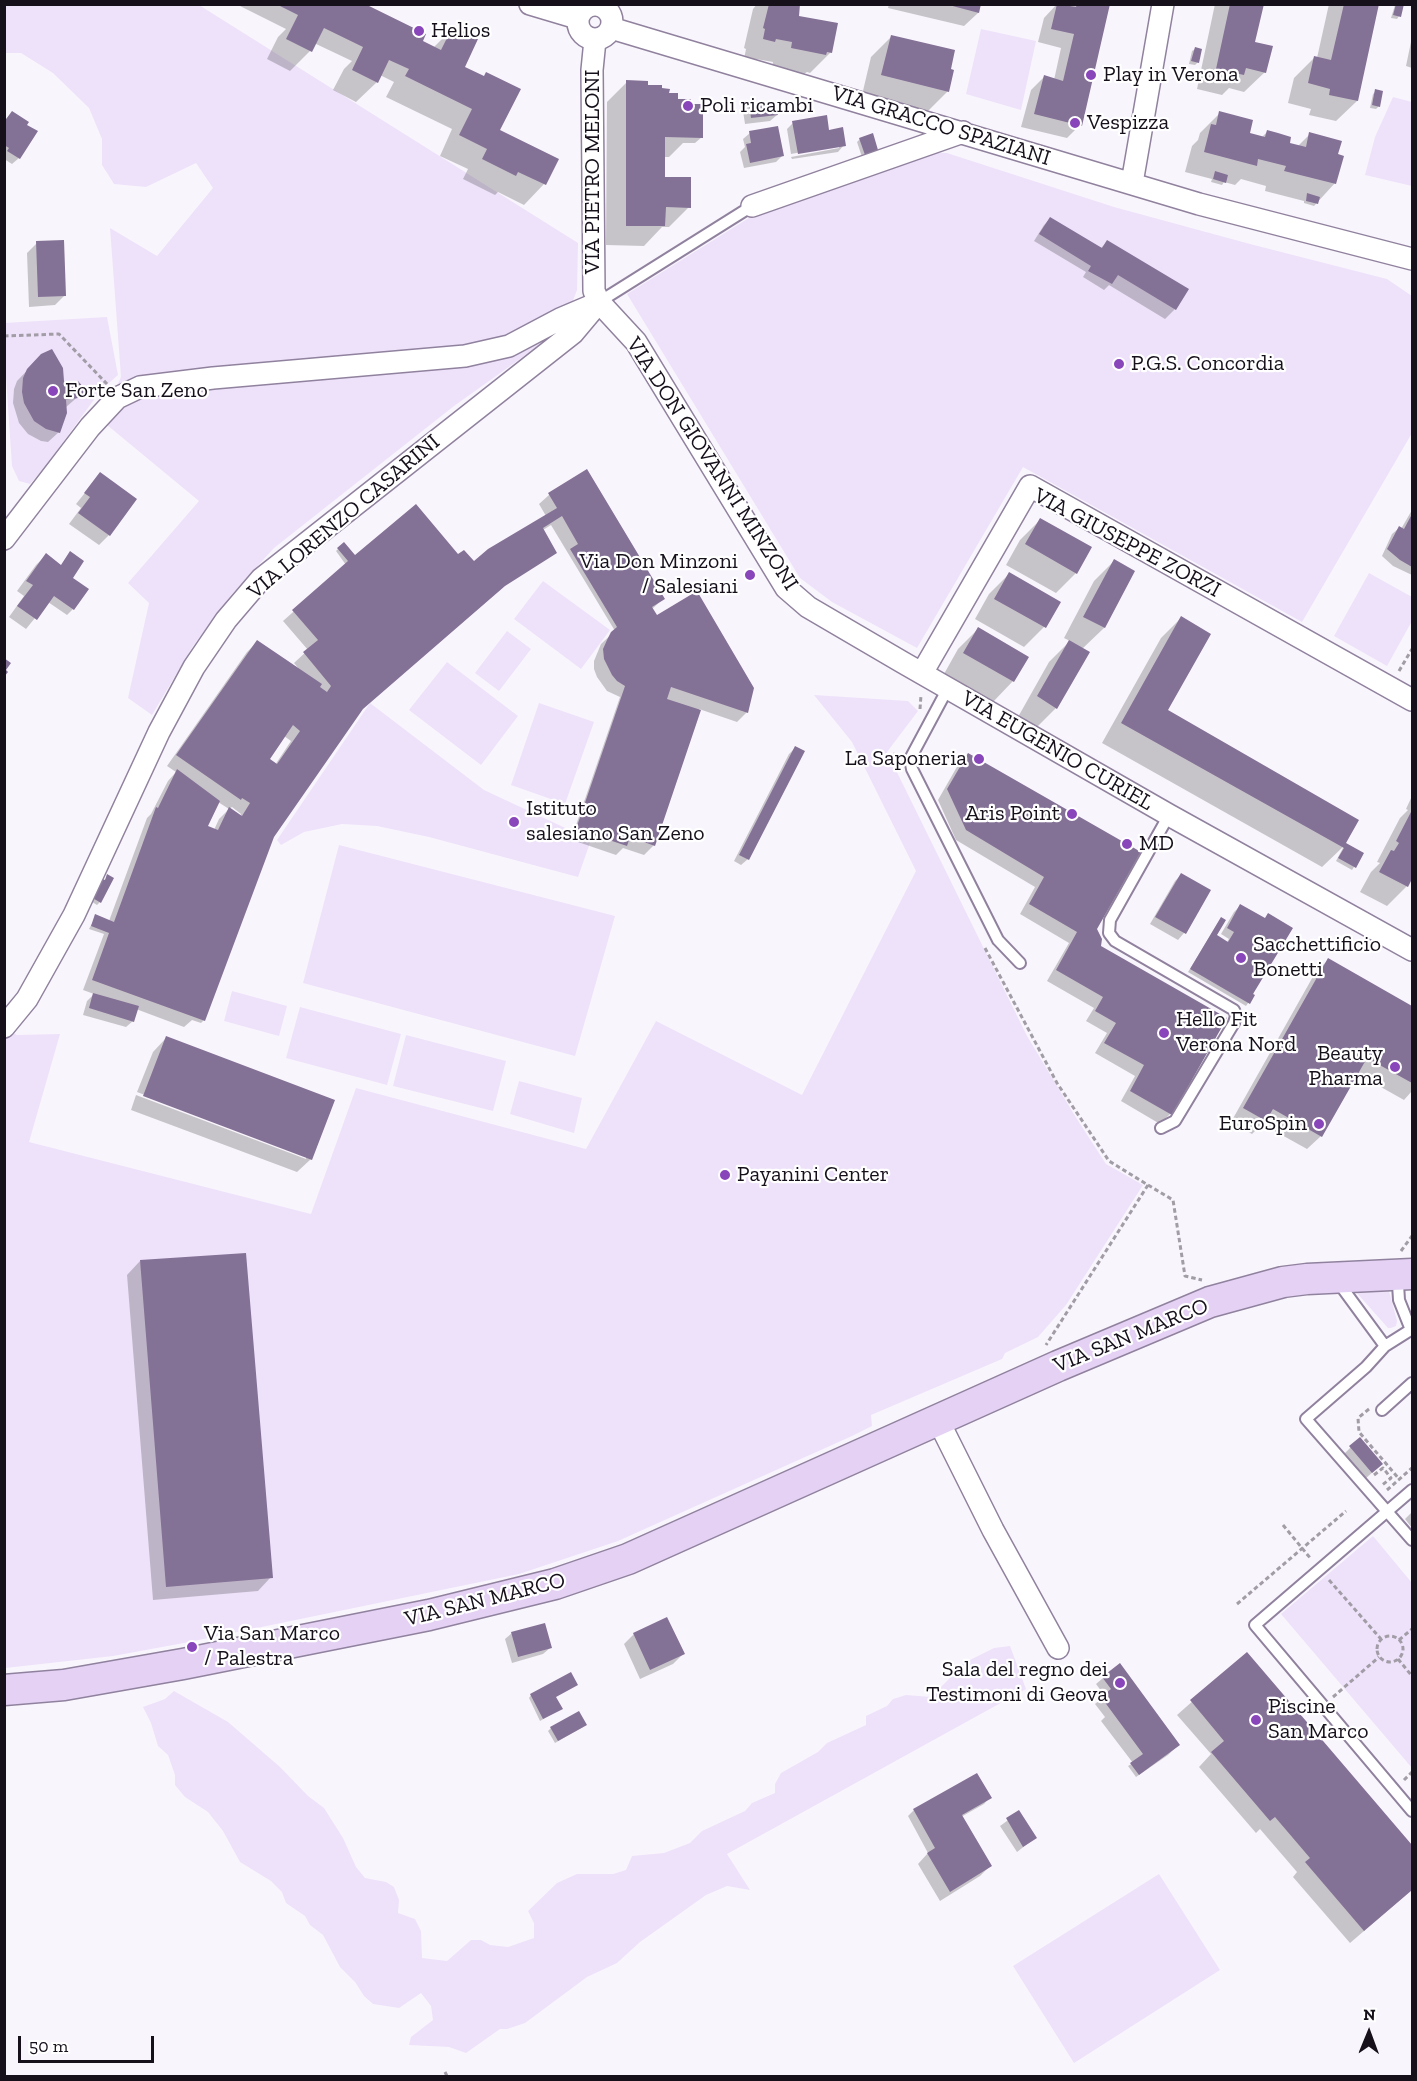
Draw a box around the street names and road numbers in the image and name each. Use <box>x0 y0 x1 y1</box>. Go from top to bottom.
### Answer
street label: VIA PIETRO MELONI <box>580 70 606 274</box>
street label: VIA GRACCO SPAZIANI <box>828 80 1054 172</box>
street label: VIA DON GIOVANNI MINZONI <box>620 332 804 596</box>
street label: VIA LORENZO CASARINI <box>243 429 445 605</box>
street label: VIA GIUSEPPE ZORZI <box>1029 483 1225 603</box>
street label: VIA EUGENIO CURIEL <box>956 685 1158 817</box>
street label: VIA SAN MARCO <box>1050 1293 1212 1379</box>
street label: VIA SAN MARCO <box>402 1567 568 1633</box>

